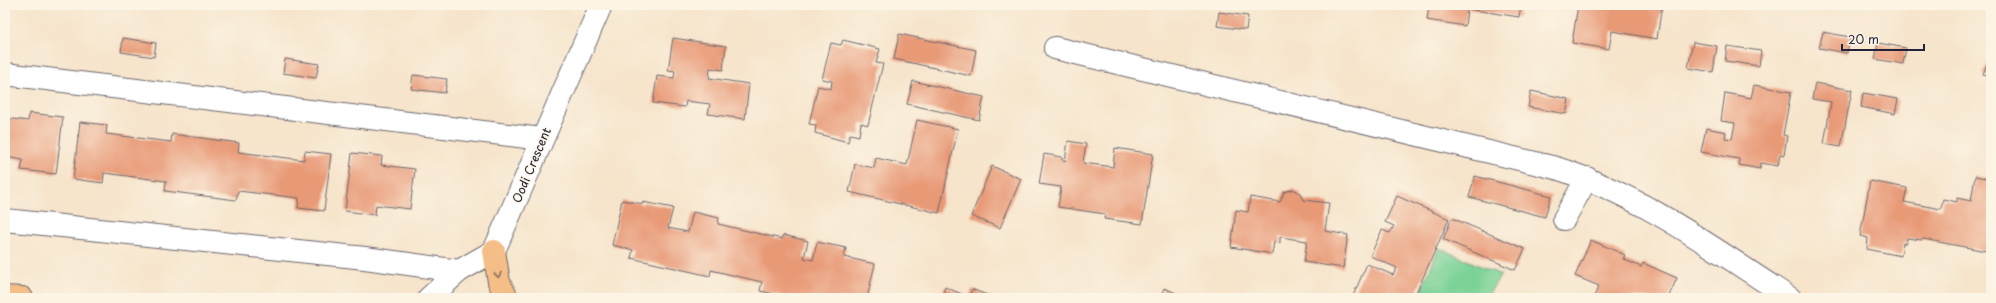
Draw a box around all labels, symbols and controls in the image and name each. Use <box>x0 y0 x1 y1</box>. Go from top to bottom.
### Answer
scale bar <box>1842 26 1924 52</box>
text: 20 m <box>1848 30 1879 48</box>
street label: Oodi Crescent <box>507 124 555 206</box>
one-way arrow <box>493 272 502 278</box>

